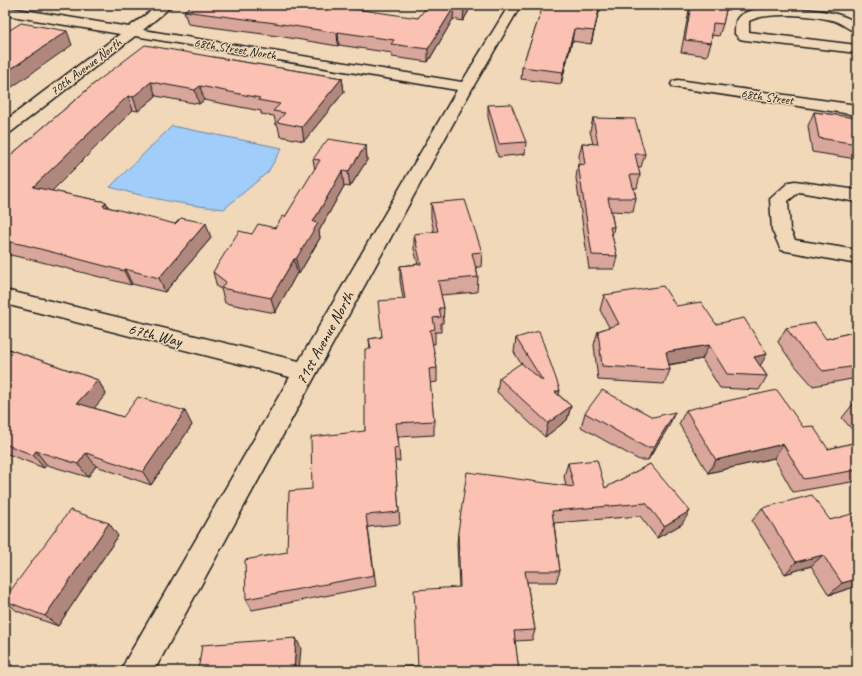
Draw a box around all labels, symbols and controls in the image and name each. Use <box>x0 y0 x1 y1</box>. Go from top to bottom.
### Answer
street label: 70th Avenue North <box>47 34 126 99</box>
street label: 68th Street North <box>193 35 279 64</box>
street label: 68th Street <box>740 85 796 109</box>
street label: 71st Avenue North <box>291 287 360 388</box>
street label: 67th Way <box>126 319 185 352</box>

